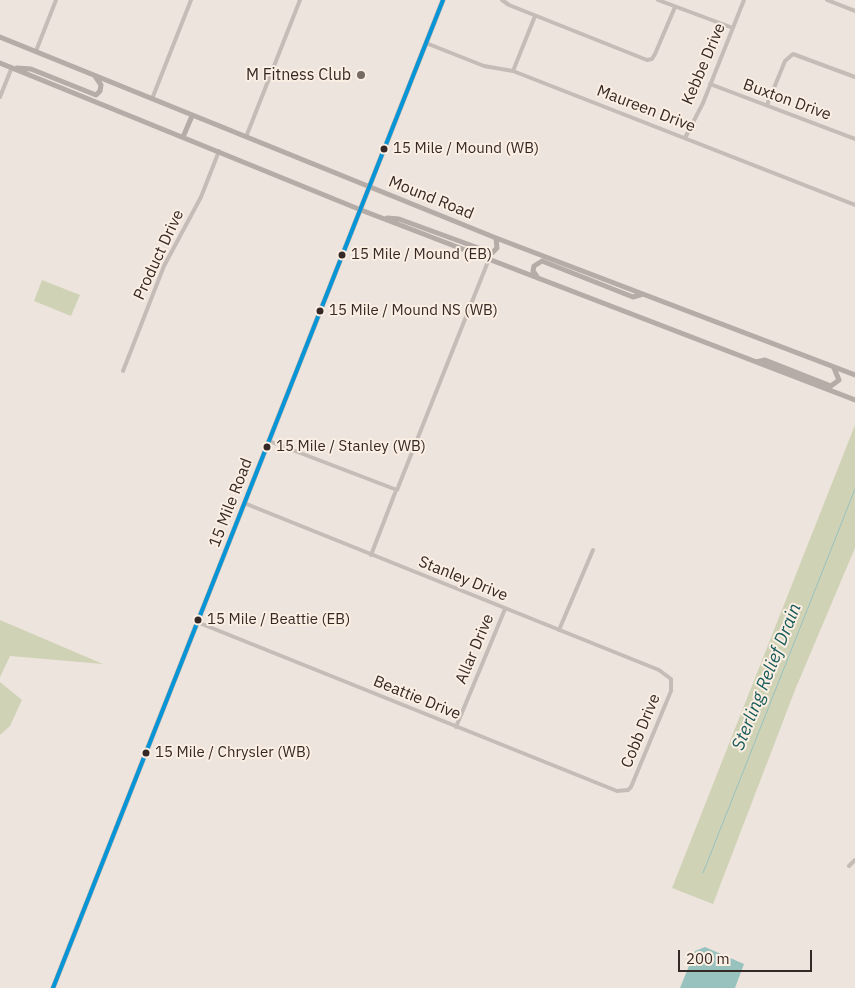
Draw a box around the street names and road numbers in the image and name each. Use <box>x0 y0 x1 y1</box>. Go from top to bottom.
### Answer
street label: Kebbe Drive <box>678 20 730 108</box>
street label: Buxton Drive <box>740 75 834 125</box>
street label: Maureen Drive <box>594 81 698 137</box>
street label: Mound Road <box>386 172 476 224</box>
street label: Product Drive <box>130 207 188 303</box>
street label: 15 Mile Road <box>205 456 257 550</box>
street label: Stanley Drive <box>416 552 510 606</box>
street label: Allar Drive <box>452 611 498 687</box>
street label: Beattie Drive <box>370 672 464 724</box>
street label: Cobb Drive <box>617 691 665 771</box>

